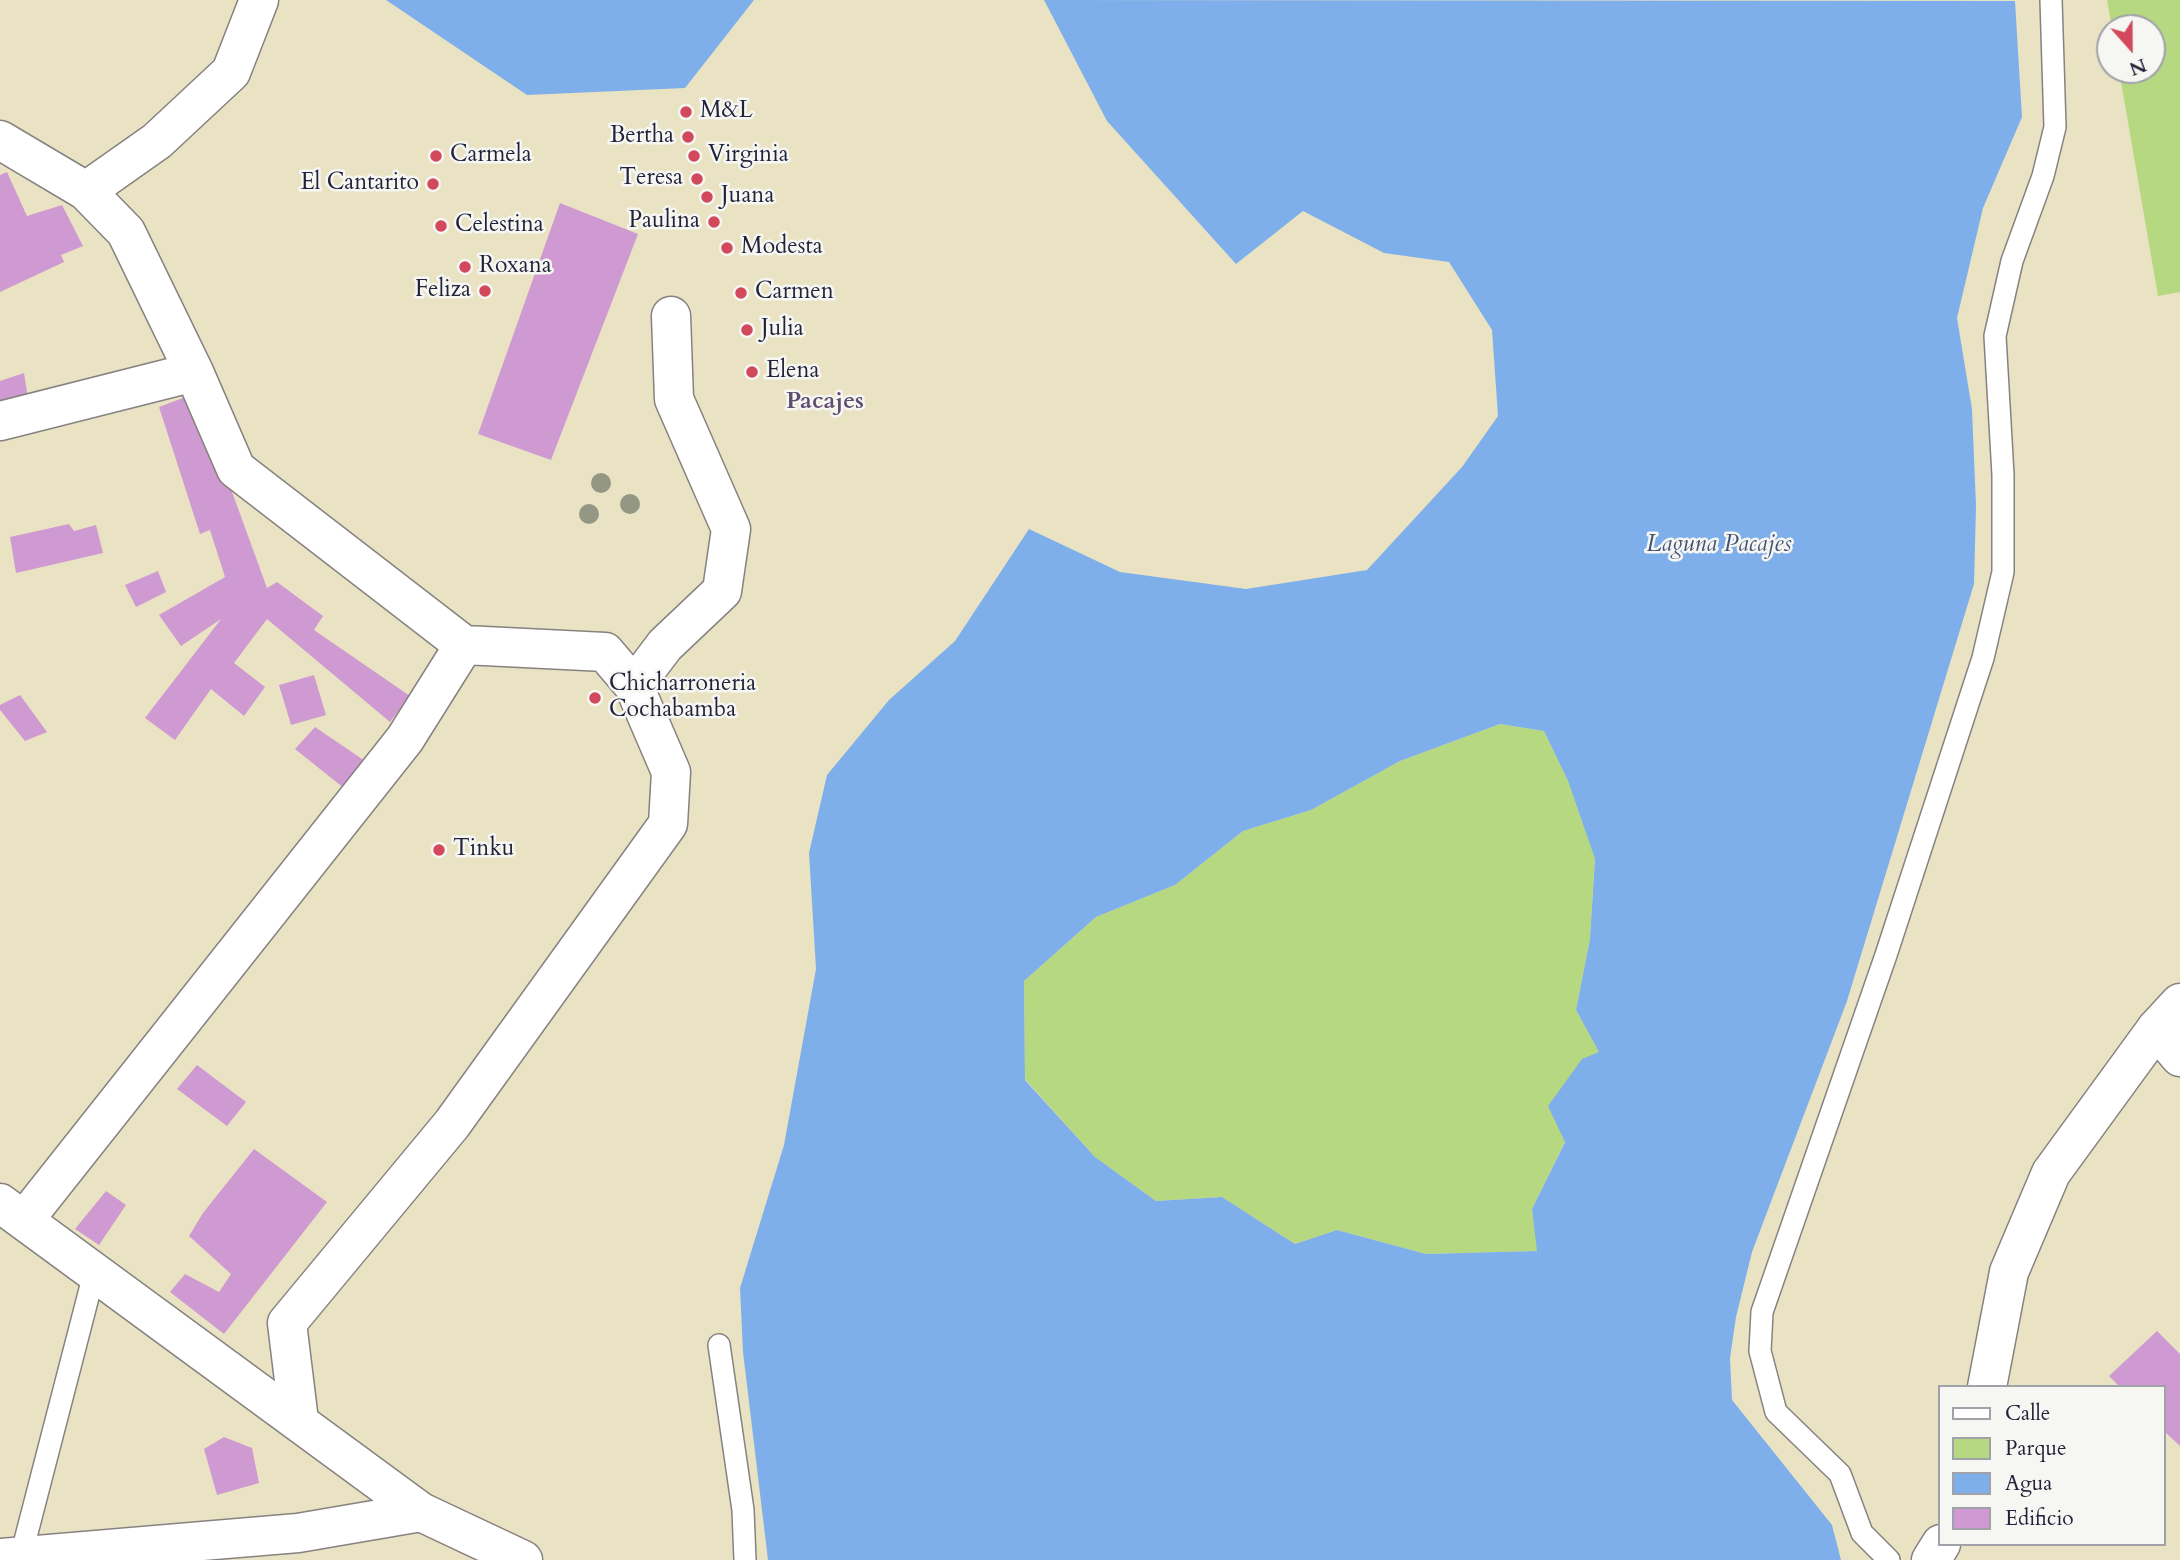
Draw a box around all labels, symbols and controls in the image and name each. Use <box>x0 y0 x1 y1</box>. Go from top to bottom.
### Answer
north arrow <box>2096 14 2166 84</box>
text: N <box>2125 52 2150 82</box>
place label: M&L <box>700 98 753 126</box>
marker: M&L <box>678 104 694 120</box>
place label: Bertha <box>610 123 674 151</box>
marker: Bertha <box>680 129 696 145</box>
place label: Carmela <box>450 142 532 170</box>
place label: Virginia <box>708 142 789 170</box>
marker: Carmela <box>428 148 444 164</box>
marker: Virginia <box>686 148 702 164</box>
place label: Teresa <box>619 165 683 193</box>
place label: El Cantarito <box>300 170 419 198</box>
marker: Teresa <box>689 171 705 187</box>
marker: El Cantarito <box>425 176 441 192</box>
place label: Juana <box>721 183 774 211</box>
marker: Juana <box>699 189 715 205</box>
place label: Paulina <box>629 208 700 236</box>
place label: Celestina <box>455 212 544 240</box>
marker: Paulina <box>706 214 722 230</box>
marker: Celestina <box>433 218 449 234</box>
place label: Modesta <box>741 234 823 262</box>
marker: Modesta <box>719 240 735 256</box>
place label: Roxana <box>479 253 552 281</box>
marker: Roxana <box>457 259 473 275</box>
place label: Feliza <box>415 277 471 305</box>
place label: Carmen <box>755 279 834 307</box>
marker: Feliza <box>477 283 493 299</box>
marker: Carmen <box>733 285 749 301</box>
place label: Julia <box>761 316 804 344</box>
marker: Julia <box>739 322 755 338</box>
place label: Elena <box>766 358 820 386</box>
marker: Elena <box>744 364 760 380</box>
district label: Pacajes <box>786 388 864 416</box>
water label: Laguna Pacajes <box>1646 531 1792 559</box>
place label: Chicharroneria Cochabamba <box>609 671 756 725</box>
marker: Chicharroneria Cochabamba <box>587 690 603 706</box>
place label: Tinku <box>453 836 514 864</box>
marker: Tinku <box>431 842 447 858</box>
legend <box>1938 1385 2166 1546</box>
text: Calle <box>2005 1399 2050 1428</box>
text: Parque <box>2005 1434 2066 1463</box>
text: Agua <box>2005 1469 2052 1498</box>
text: Edificio <box>2005 1504 2074 1533</box>

